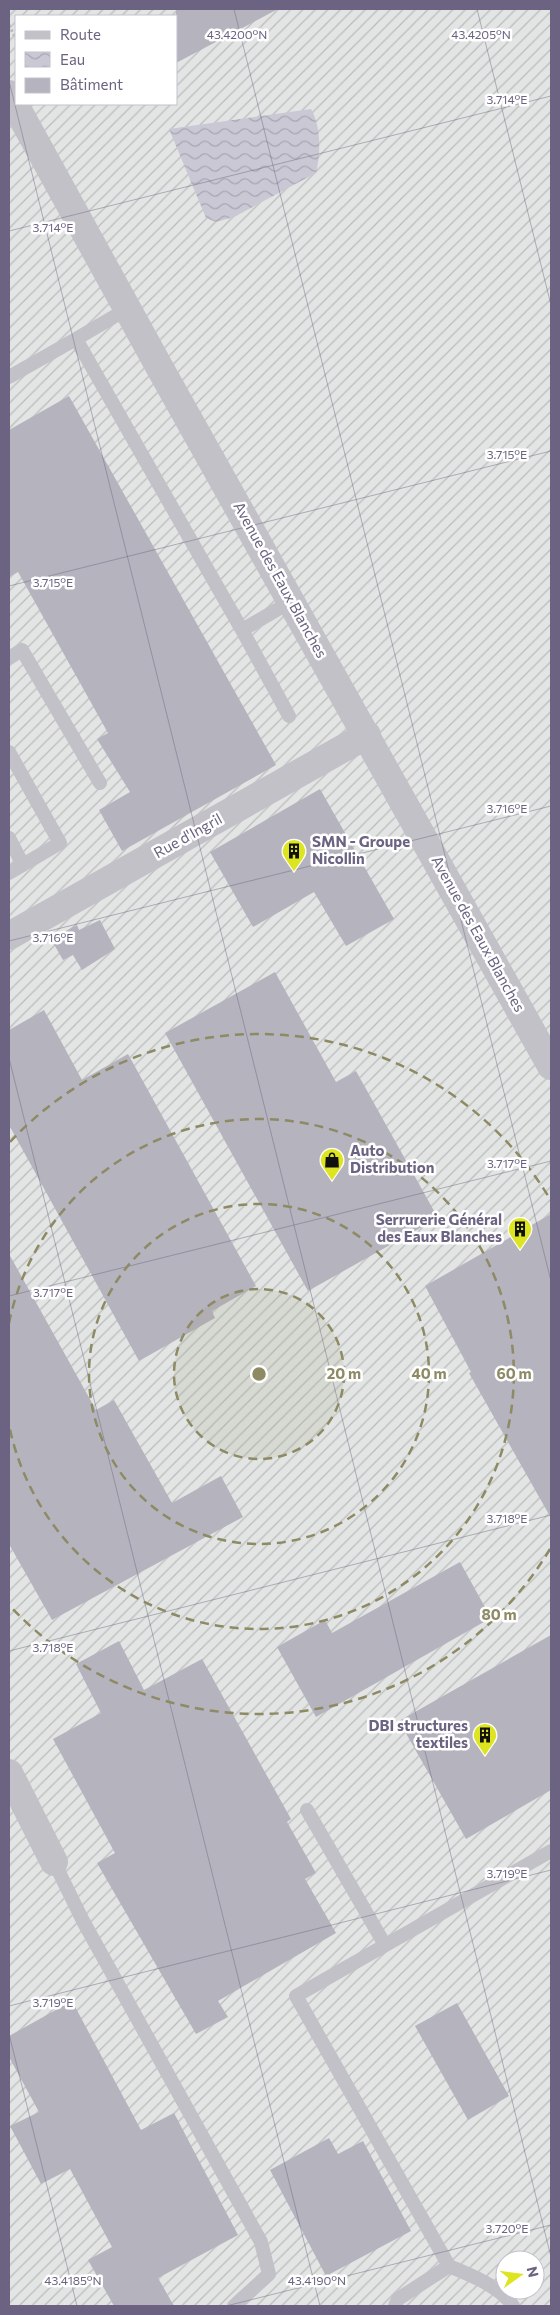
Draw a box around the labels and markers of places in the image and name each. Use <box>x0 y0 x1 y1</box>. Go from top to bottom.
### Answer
place label: SMN - Groupe Nicollin <box>312 832 410 867</box>
building icon: SMN - Groupe Nicollin <box>281 838 307 872</box>
place label: Auto Distribution <box>350 1141 434 1176</box>
shop icon: Auto Distribution <box>319 1147 345 1181</box>
place label: Serrurerie Général des Eaux Blanches <box>376 1210 502 1245</box>
building icon: Serrurerie Général des Eaux Blanches <box>507 1216 533 1250</box>
centre of rings <box>250 1365 268 1383</box>
place label: DBI structures textiles <box>368 1716 468 1751</box>
building icon: DBI structures textiles <box>472 1722 498 1756</box>

